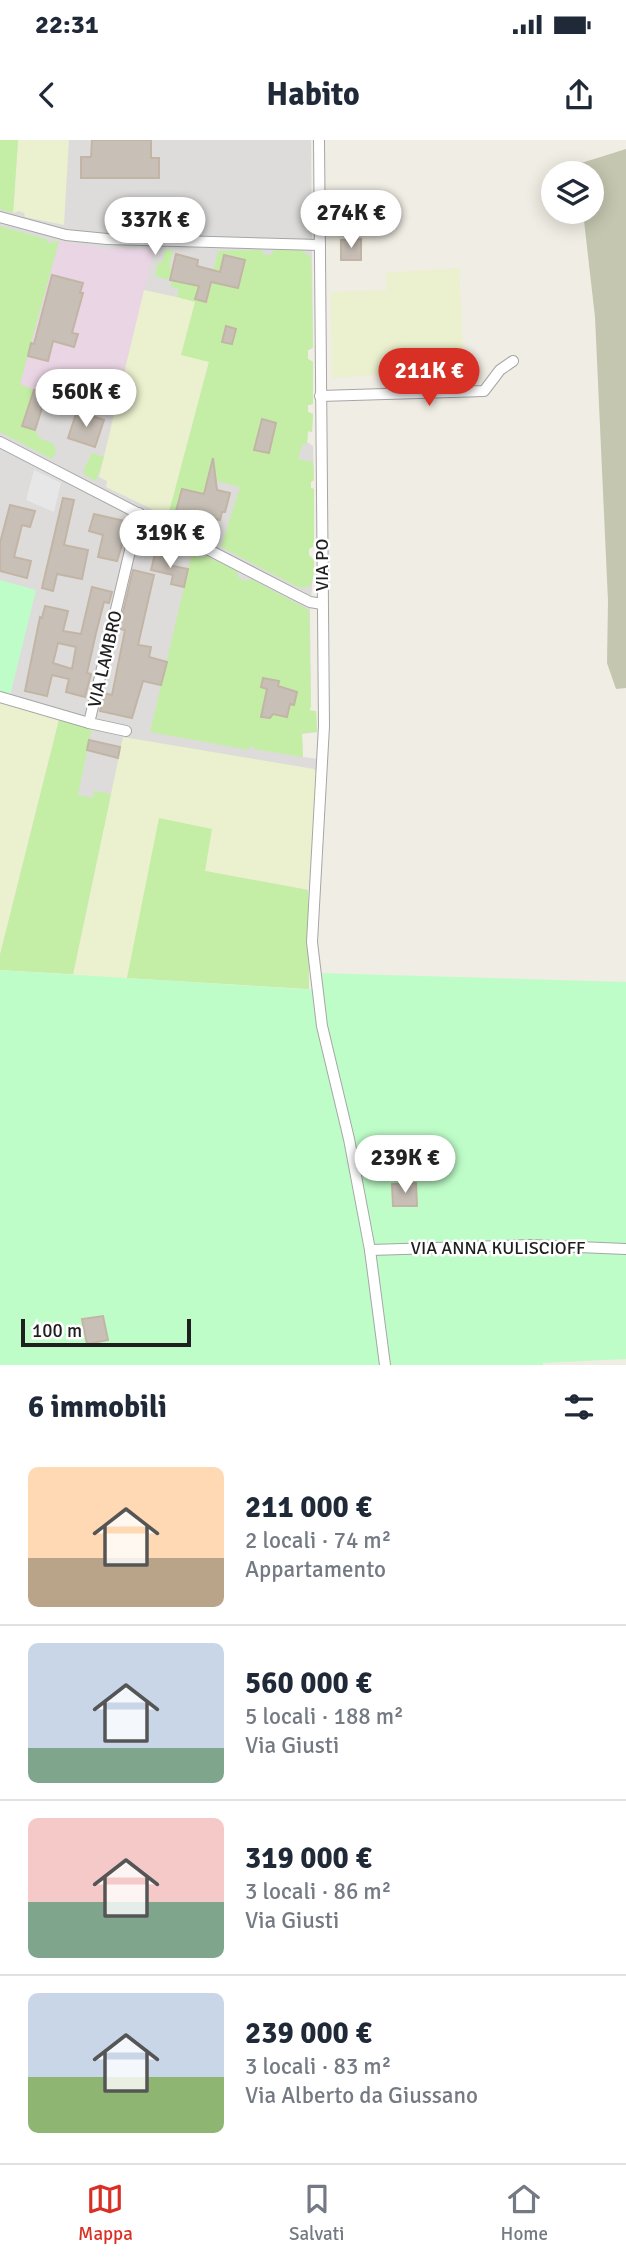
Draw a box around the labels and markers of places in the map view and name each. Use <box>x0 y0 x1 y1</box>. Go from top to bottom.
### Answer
pin: 274K € <box>294 190 408 250</box>
pin: 337K € <box>98 198 212 257</box>
pin: 211K € <box>372 348 486 408</box>
pin: 560K € <box>29 370 143 429</box>
pin: 319K € <box>113 510 227 570</box>
pin: 239K € <box>348 1136 462 1195</box>

